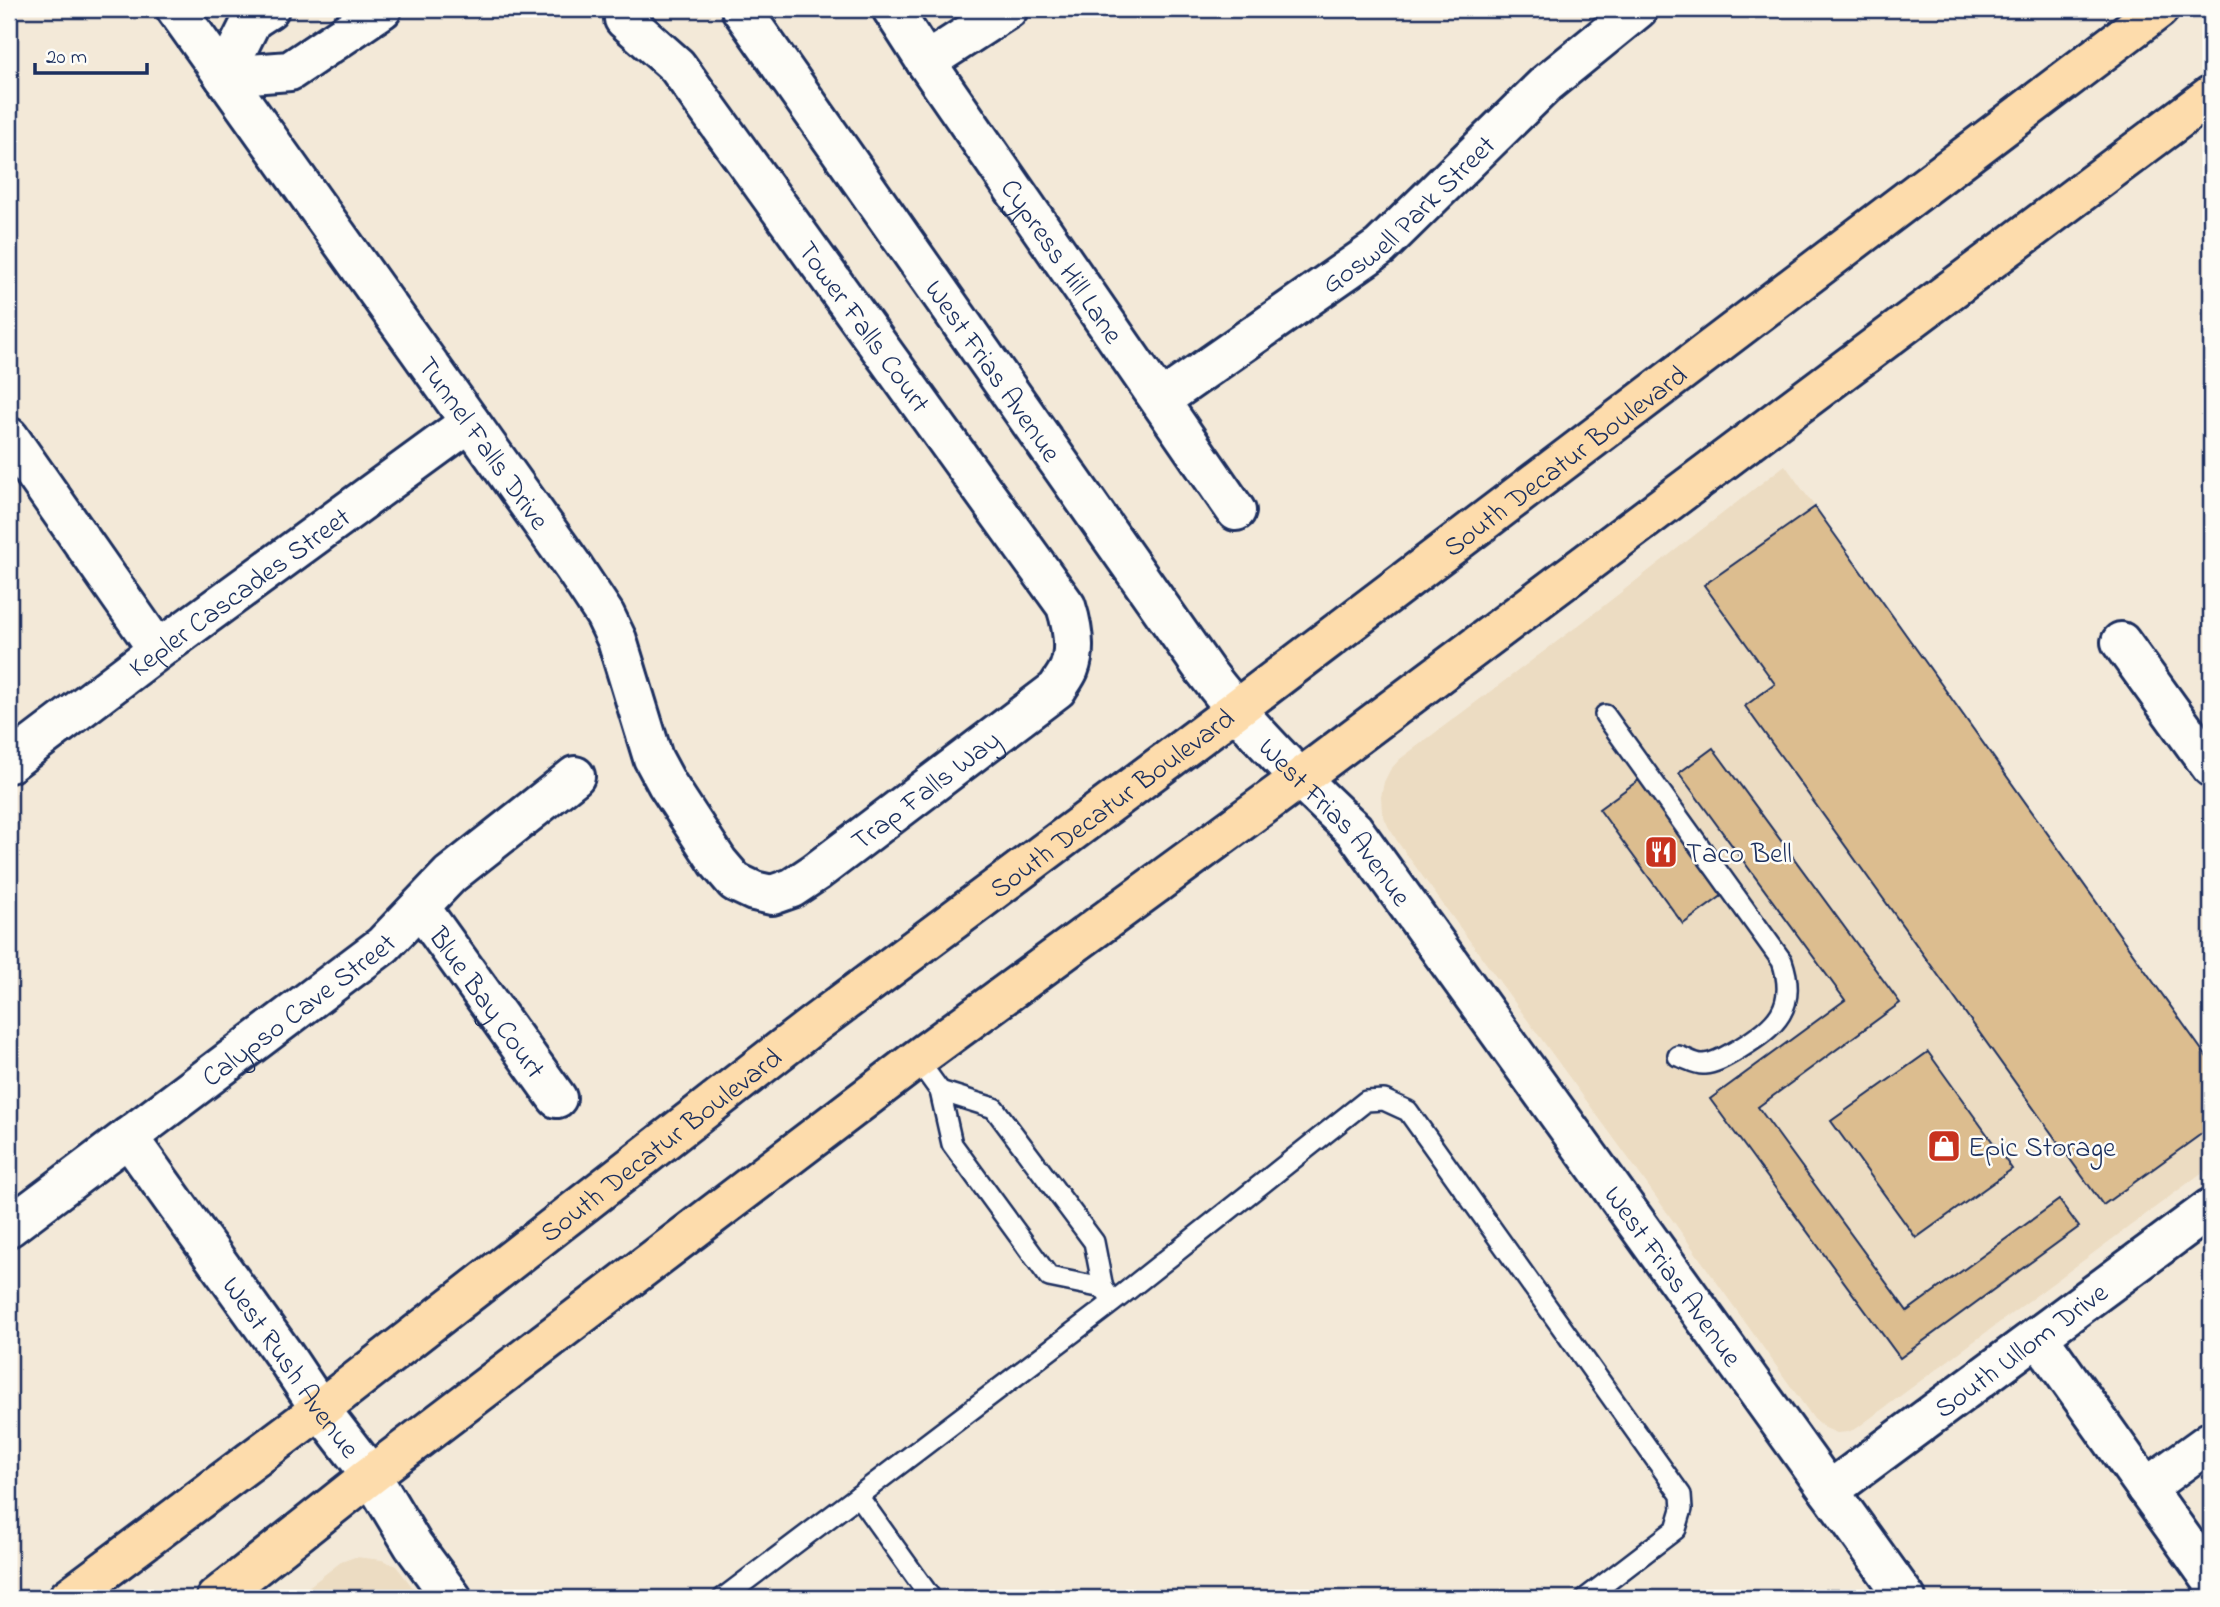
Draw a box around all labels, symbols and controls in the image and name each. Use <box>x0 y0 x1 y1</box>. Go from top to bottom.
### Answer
scale bar <box>35 32 147 76</box>
text: 20 m <box>46 43 87 73</box>
street label: Goswell Park Street <box>1314 127 1507 306</box>
street label: Cypress Hill Lane <box>988 171 1132 354</box>
street label: Tower Falls Court <box>786 234 939 423</box>
street label: West Frias Avenue <box>913 272 1070 472</box>
street label: Tunnel Falls Drive <box>406 349 558 540</box>
street label: South Decatur Boulevard <box>1436 357 1697 569</box>
street label: Kepler Cascades Street <box>121 499 360 689</box>
street label: South Decatur Boulevard <box>982 700 1245 910</box>
street label: Trap Falls Way <box>844 722 1011 862</box>
street label: West Frias Avenue <box>1247 730 1420 916</box>
restaurant icon: Taco Bell <box>1642 833 1680 871</box>
place label: Taco Bell <box>1686 835 1792 876</box>
street label: Blue Bay Court <box>416 919 554 1088</box>
street label: Calypso Cave Street <box>194 926 408 1099</box>
street label: South Decatur Boulevard <box>532 1039 792 1254</box>
shop icon: Epic Storage <box>1925 1127 1963 1165</box>
place label: Epic Storage <box>1968 1129 2116 1170</box>
street label: West Frias Avenue <box>1592 1178 1751 1377</box>
street label: West Rush Avenue <box>210 1269 368 1469</box>
street label: South Ullom Drive <box>1927 1274 2118 1430</box>

